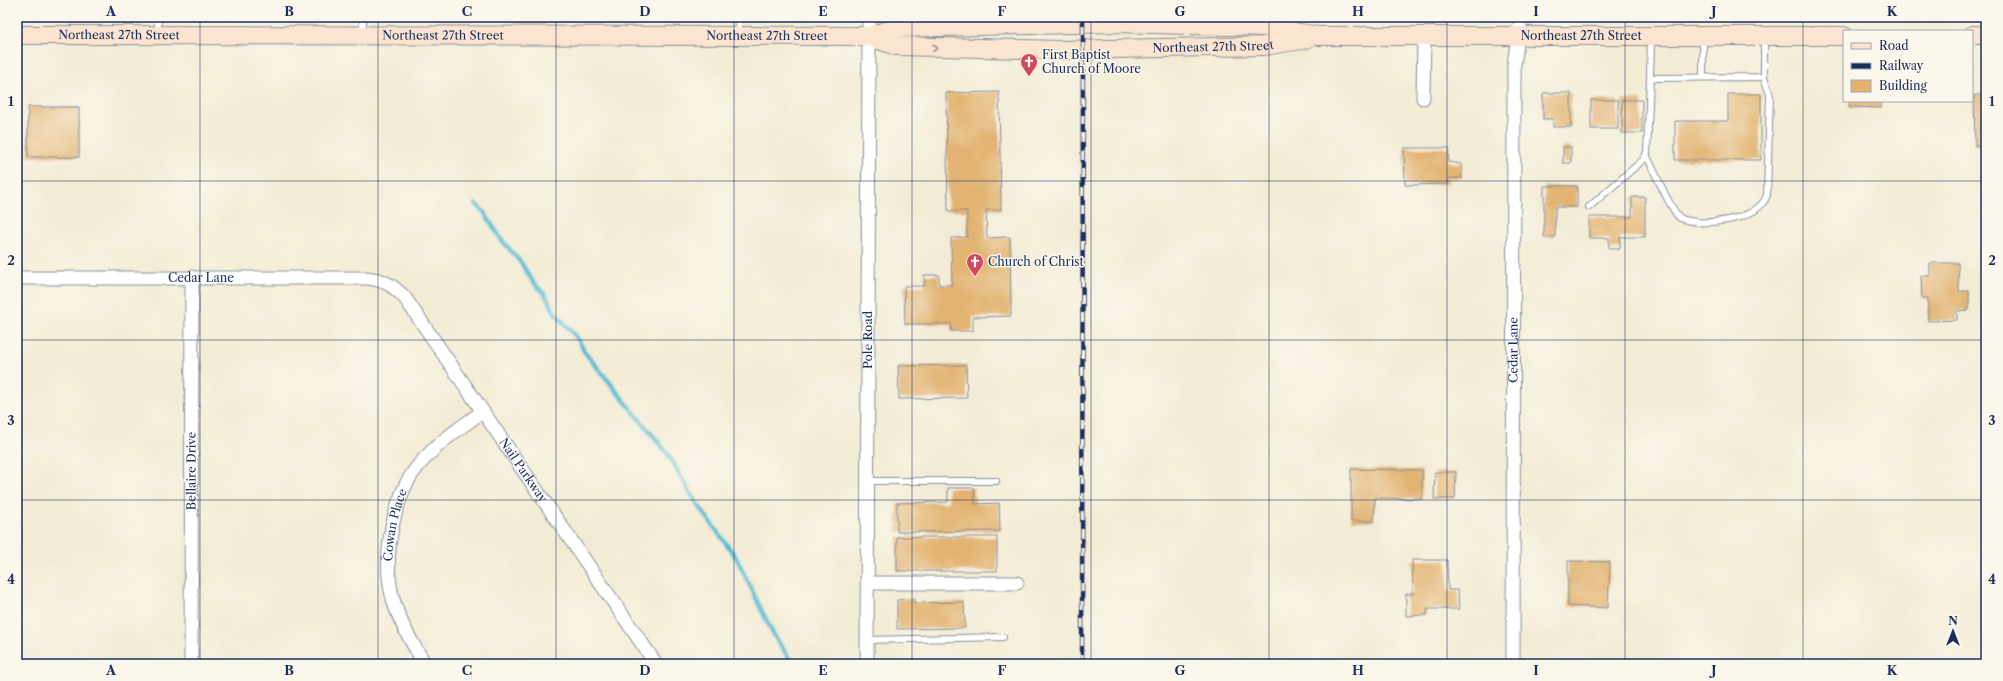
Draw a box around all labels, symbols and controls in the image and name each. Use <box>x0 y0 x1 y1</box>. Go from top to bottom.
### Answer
text: A <box>105 3 117 19</box>
text: B <box>284 3 294 19</box>
text: C <box>462 3 472 19</box>
text: D <box>639 3 651 19</box>
text: E <box>818 3 828 19</box>
text: F <box>998 3 1007 19</box>
text: G <box>1174 3 1186 19</box>
text: H <box>1352 3 1364 19</box>
text: I <box>1533 3 1539 19</box>
text: J <box>1709 3 1717 19</box>
text: K <box>1887 3 1898 19</box>
street label: Northeast 27th Street <box>58 27 180 42</box>
street label: Northeast 27th Street <box>382 27 504 43</box>
street label: Northeast 27th Street <box>706 28 828 43</box>
street label: Northeast 27th Street <box>1520 28 1643 43</box>
legend <box>1843 30 1973 102</box>
street label: Northeast 27th Street <box>1152 37 1276 55</box>
text: Road <box>1879 38 1909 53</box>
one-way arrow <box>932 44 938 52</box>
place label: First Baptist Church of Moore <box>1042 47 1141 76</box>
church icon: First Baptist Church of Moore <box>1019 52 1039 77</box>
text: Railway <box>1879 58 1924 73</box>
text: Building <box>1879 78 1927 93</box>
text: 1 <box>8 93 14 109</box>
text: 1 <box>1989 93 1995 109</box>
text: 2 <box>7 252 15 268</box>
church icon: Church of Christ <box>965 252 985 277</box>
text: 2 <box>1988 252 1996 268</box>
place label: Church of Christ <box>988 254 1084 269</box>
street label: Cedar Lane <box>168 270 234 285</box>
street label: Pole Road <box>860 310 875 369</box>
street label: Cedar Lane <box>1505 317 1521 383</box>
text: 3 <box>7 412 15 428</box>
text: 3 <box>1988 412 1996 428</box>
street label: Bellaire Drive <box>183 432 199 510</box>
street label: Nail Parkway <box>496 435 551 505</box>
street label: Cowan Place <box>380 486 410 562</box>
text: 4 <box>7 571 15 587</box>
text: 4 <box>1988 571 1996 587</box>
north arrow <box>1933 611 1973 651</box>
text: N <box>1948 614 1958 628</box>
text: A <box>105 662 117 678</box>
text: B <box>284 662 294 678</box>
text: C <box>462 662 472 678</box>
text: D <box>639 662 651 678</box>
text: E <box>818 662 828 678</box>
text: F <box>998 662 1007 678</box>
text: G <box>1174 662 1186 678</box>
text: H <box>1352 662 1364 678</box>
text: I <box>1533 662 1539 678</box>
text: J <box>1709 662 1717 678</box>
text: K <box>1887 662 1898 678</box>

